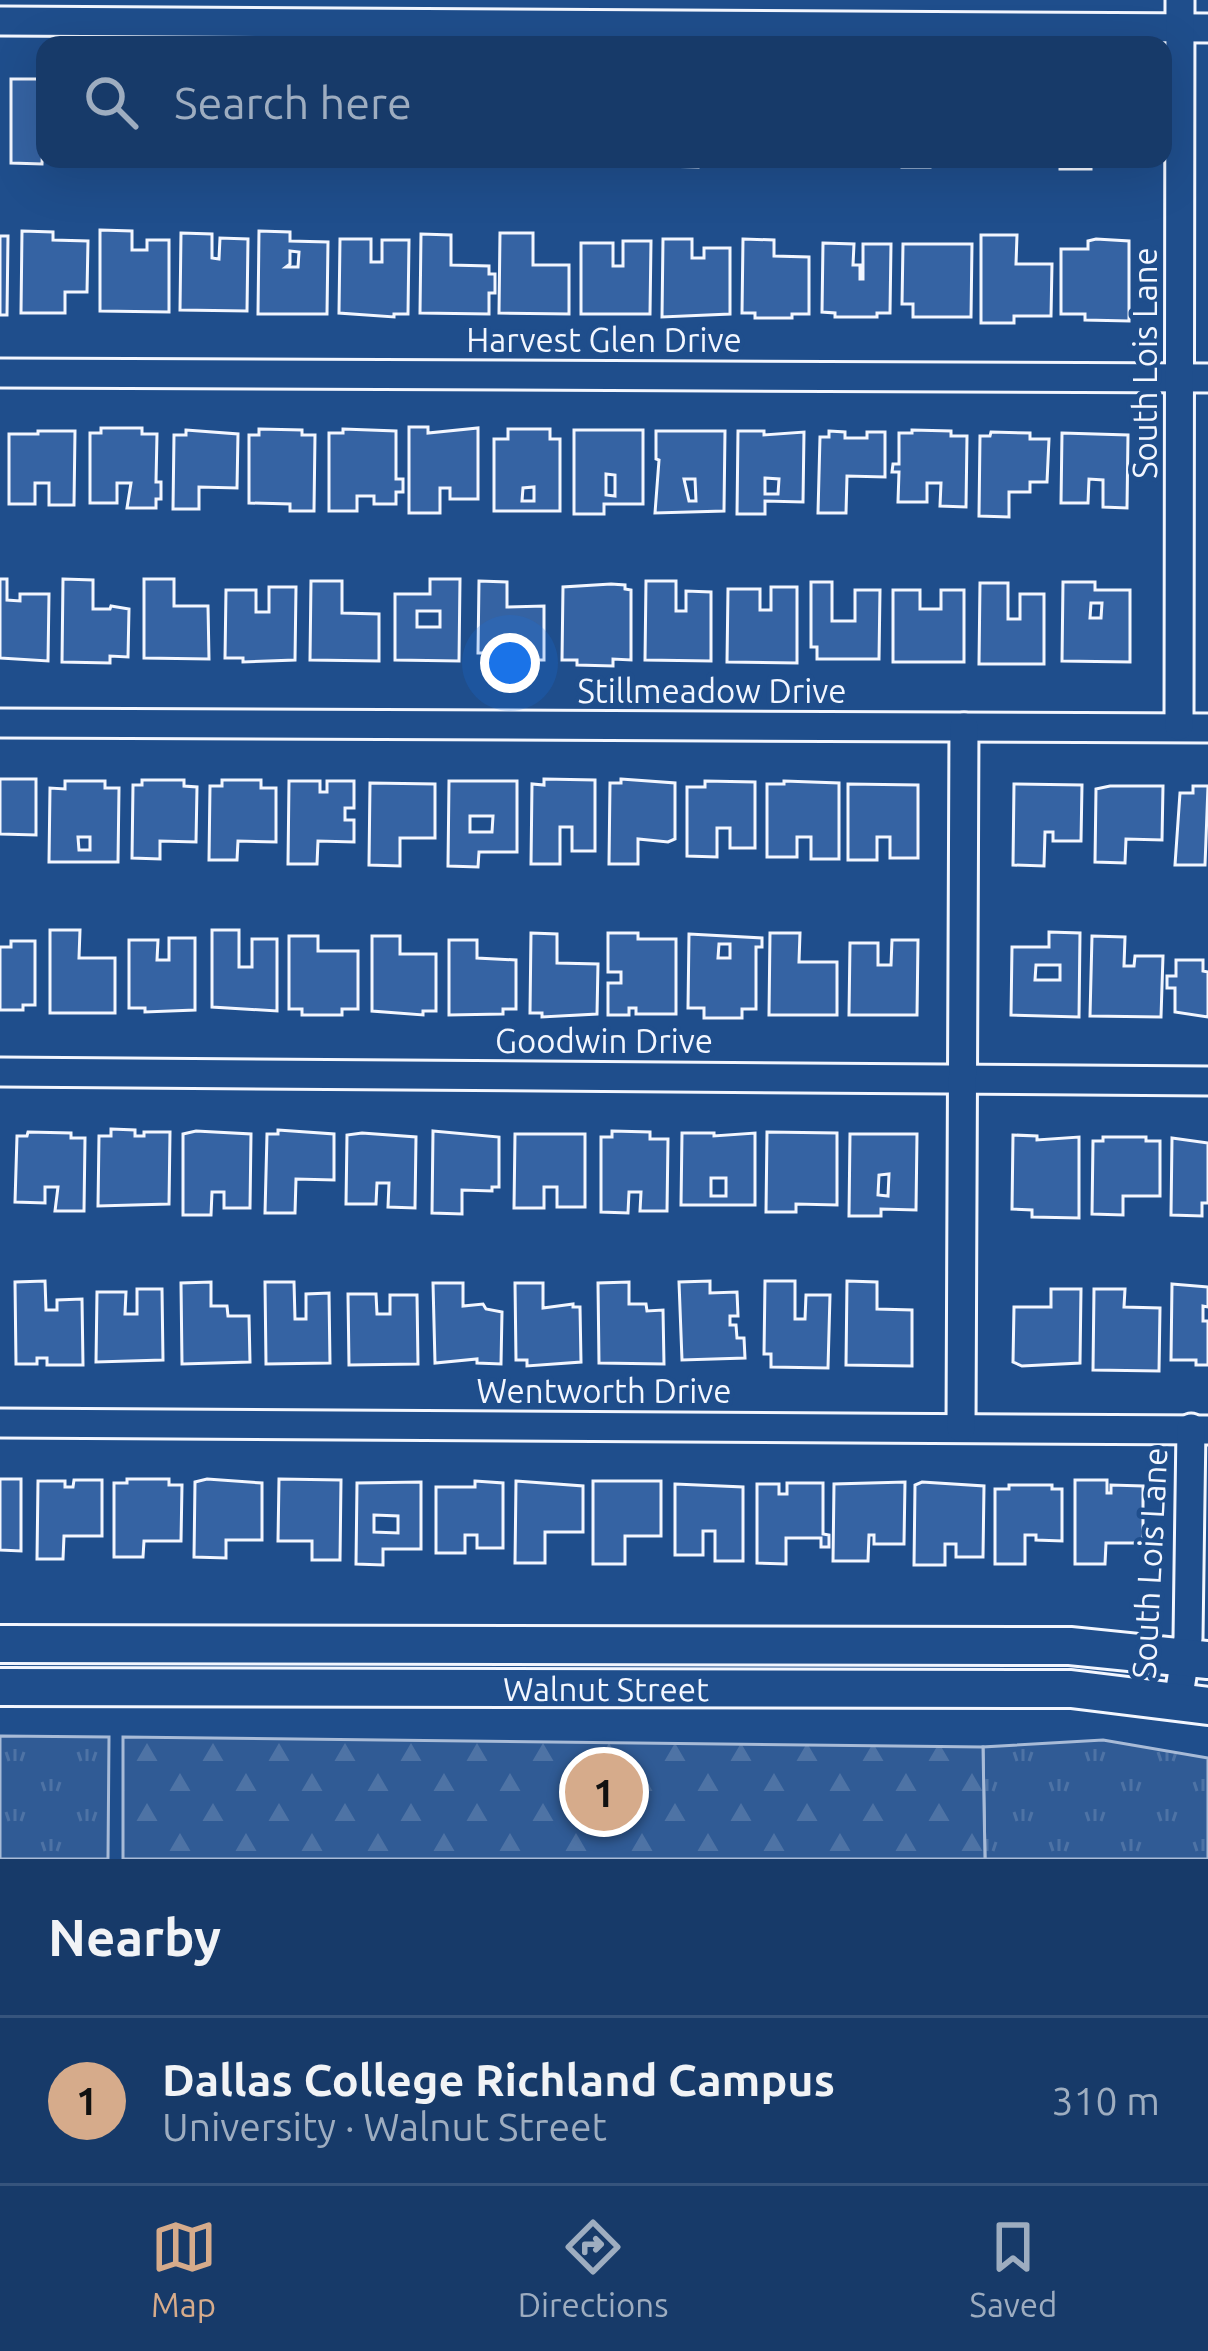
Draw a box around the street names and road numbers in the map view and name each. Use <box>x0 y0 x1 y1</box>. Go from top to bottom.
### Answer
street label: South Lois Lane <box>1126 247 1163 479</box>
street label: Harvest Glen Drive <box>466 321 742 358</box>
street label: Stillmeadow Drive <box>578 672 846 709</box>
street label: Goodwin Drive <box>495 1022 713 1059</box>
street label: Wentworth Drive <box>477 1372 731 1409</box>
street label: South Lois Lane <box>1124 1446 1174 1680</box>
street label: Walnut Street <box>503 1669 709 1707</box>

